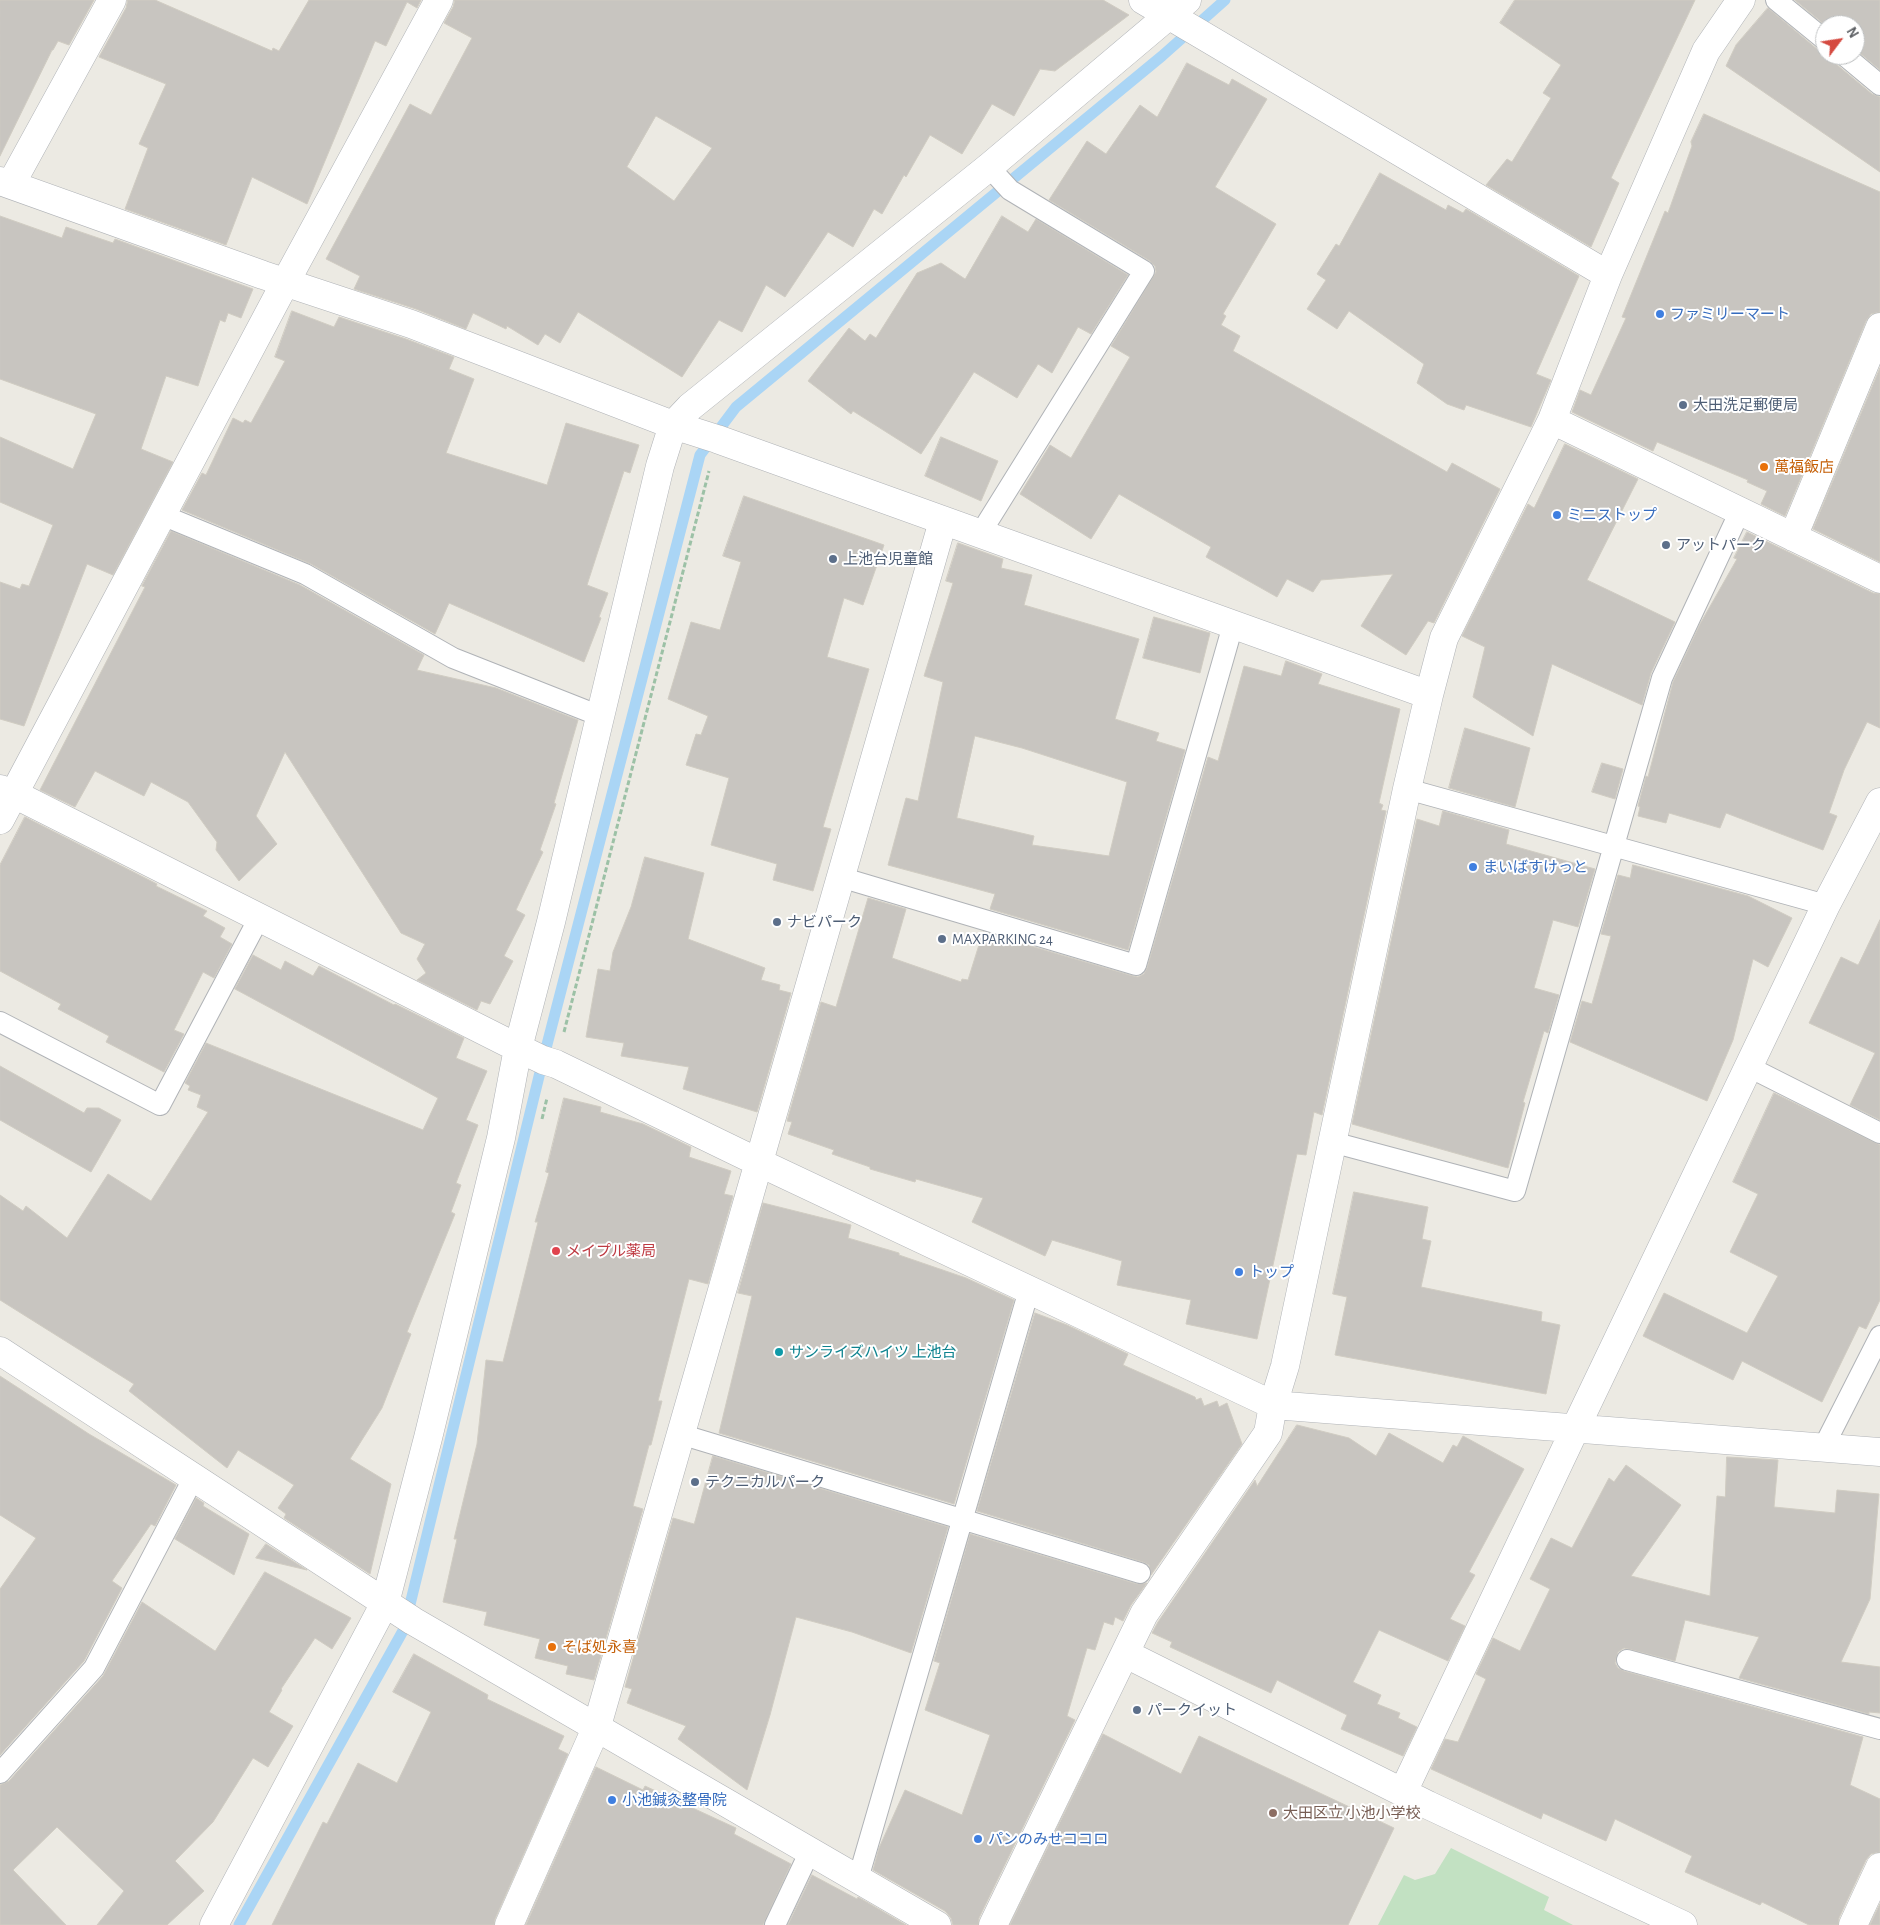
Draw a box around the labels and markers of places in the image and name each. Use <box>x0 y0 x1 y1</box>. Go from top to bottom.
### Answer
place label: ファミリーマート <box>1670 305 1790 323</box>
marker: ファミリーマート <box>1654 308 1666 320</box>
place label: 大田洗足郵便局 <box>1693 396 1798 414</box>
marker: 大田洗足郵便局 <box>1677 399 1689 411</box>
place label: 萬福飯店 <box>1774 458 1834 476</box>
marker: 萬福飯店 <box>1758 461 1770 473</box>
place label: ミニストップ <box>1567 506 1657 524</box>
marker: ミニストップ <box>1551 509 1563 521</box>
place label: アットパーク <box>1676 536 1766 554</box>
marker: アットパーク <box>1660 539 1672 551</box>
place label: 上池台児童館 <box>843 550 933 568</box>
marker: 上池台児童館 <box>827 553 839 565</box>
place label: まいばすけっと <box>1483 858 1588 876</box>
marker: まいばすけっと <box>1467 861 1479 873</box>
place label: ナビパーク <box>787 913 862 931</box>
marker: ナビパーク <box>771 916 783 928</box>
place label: MAXPARKING 24 <box>952 930 1053 948</box>
marker: MAXPARKING 24 <box>936 933 948 945</box>
place label: メイプル薬局 <box>566 1242 656 1260</box>
marker: メイプル薬局 <box>550 1245 562 1257</box>
place label: トップ <box>1249 1263 1294 1281</box>
marker: トップ <box>1233 1266 1245 1278</box>
place label: サンライズハイツ 上池台 <box>789 1343 956 1361</box>
marker: サンライズハイツ 上池台 <box>773 1346 785 1358</box>
place label: テクニカルパーク <box>705 1473 825 1491</box>
marker: テクニカルパーク <box>689 1476 701 1488</box>
place label: そば処永喜 <box>562 1638 637 1656</box>
marker: そば処永喜 <box>546 1641 558 1653</box>
place label: パークイット <box>1147 1701 1237 1719</box>
marker: パークイット <box>1131 1704 1143 1716</box>
place label: 小池鍼灸整骨院 <box>622 1791 727 1809</box>
marker: 小池鍼灸整骨院 <box>606 1794 618 1806</box>
place label: 大田区立 小池小学校 <box>1283 1804 1420 1822</box>
marker: 大田区立 小池小学校 <box>1267 1807 1279 1819</box>
place label: パンのみせココロ <box>988 1830 1108 1848</box>
marker: パンのみせココロ <box>972 1833 984 1845</box>

